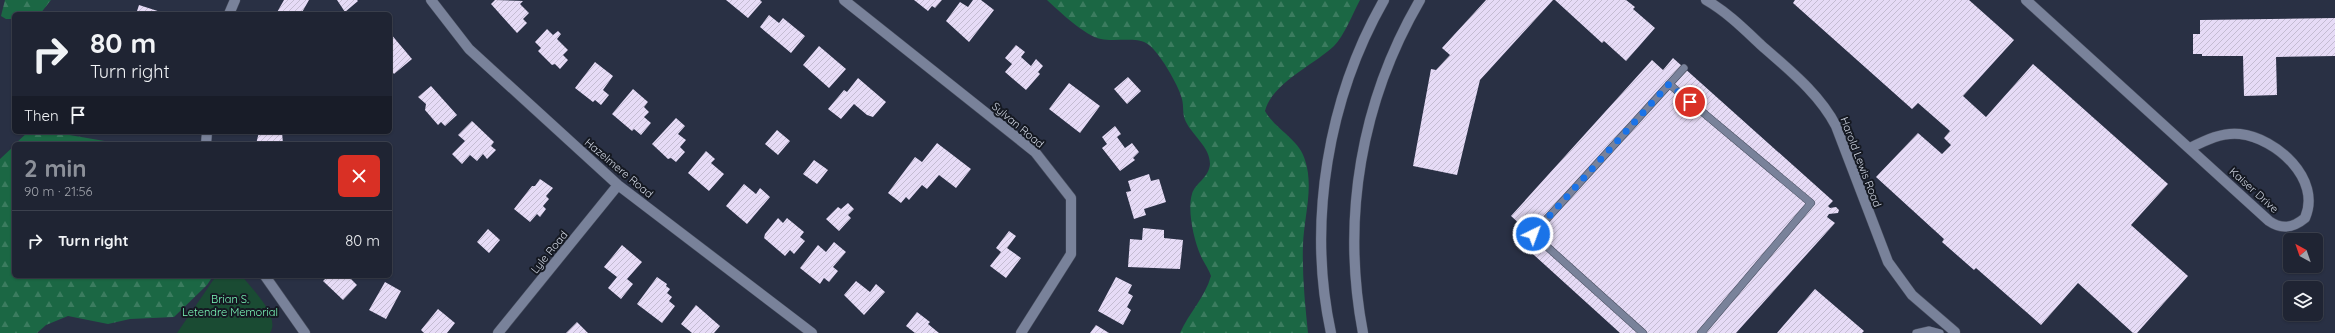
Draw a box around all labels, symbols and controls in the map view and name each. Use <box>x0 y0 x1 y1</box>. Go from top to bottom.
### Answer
text: 80 m <box>90 25 156 60</box>
icon: right <box>24 28 76 80</box>
text: Turn right <box>90 60 170 83</box>
pin <box>1673 85 1707 119</box>
icon: arrive <box>1679 91 1701 113</box>
street label: Sylvan Road <box>989 99 1047 151</box>
icon: arrive <box>67 104 89 126</box>
text: Then <box>24 106 59 125</box>
street label: Harold Lewis Road <box>1837 115 1885 209</box>
street label: Hazelmere Road <box>582 135 656 201</box>
text: 2 min <box>24 153 86 183</box>
button: close <box>338 155 380 197</box>
street label: Kaiser Drive <box>2226 164 2282 216</box>
text: 90 m · 21:56 <box>24 183 93 199</box>
position arrow <box>1512 213 1554 255</box>
street label: Lyle Road <box>528 228 570 276</box>
icon: right <box>24 230 46 252</box>
text: Turn right <box>58 231 129 250</box>
text: 80 m <box>345 231 380 250</box>
north arrow <box>2283 233 2323 273</box>
map controls <box>2283 233 2323 321</box>
button: layers <box>2283 281 2323 321</box>
park label: Brian S. Letendre Memorial <box>182 292 278 319</box>

